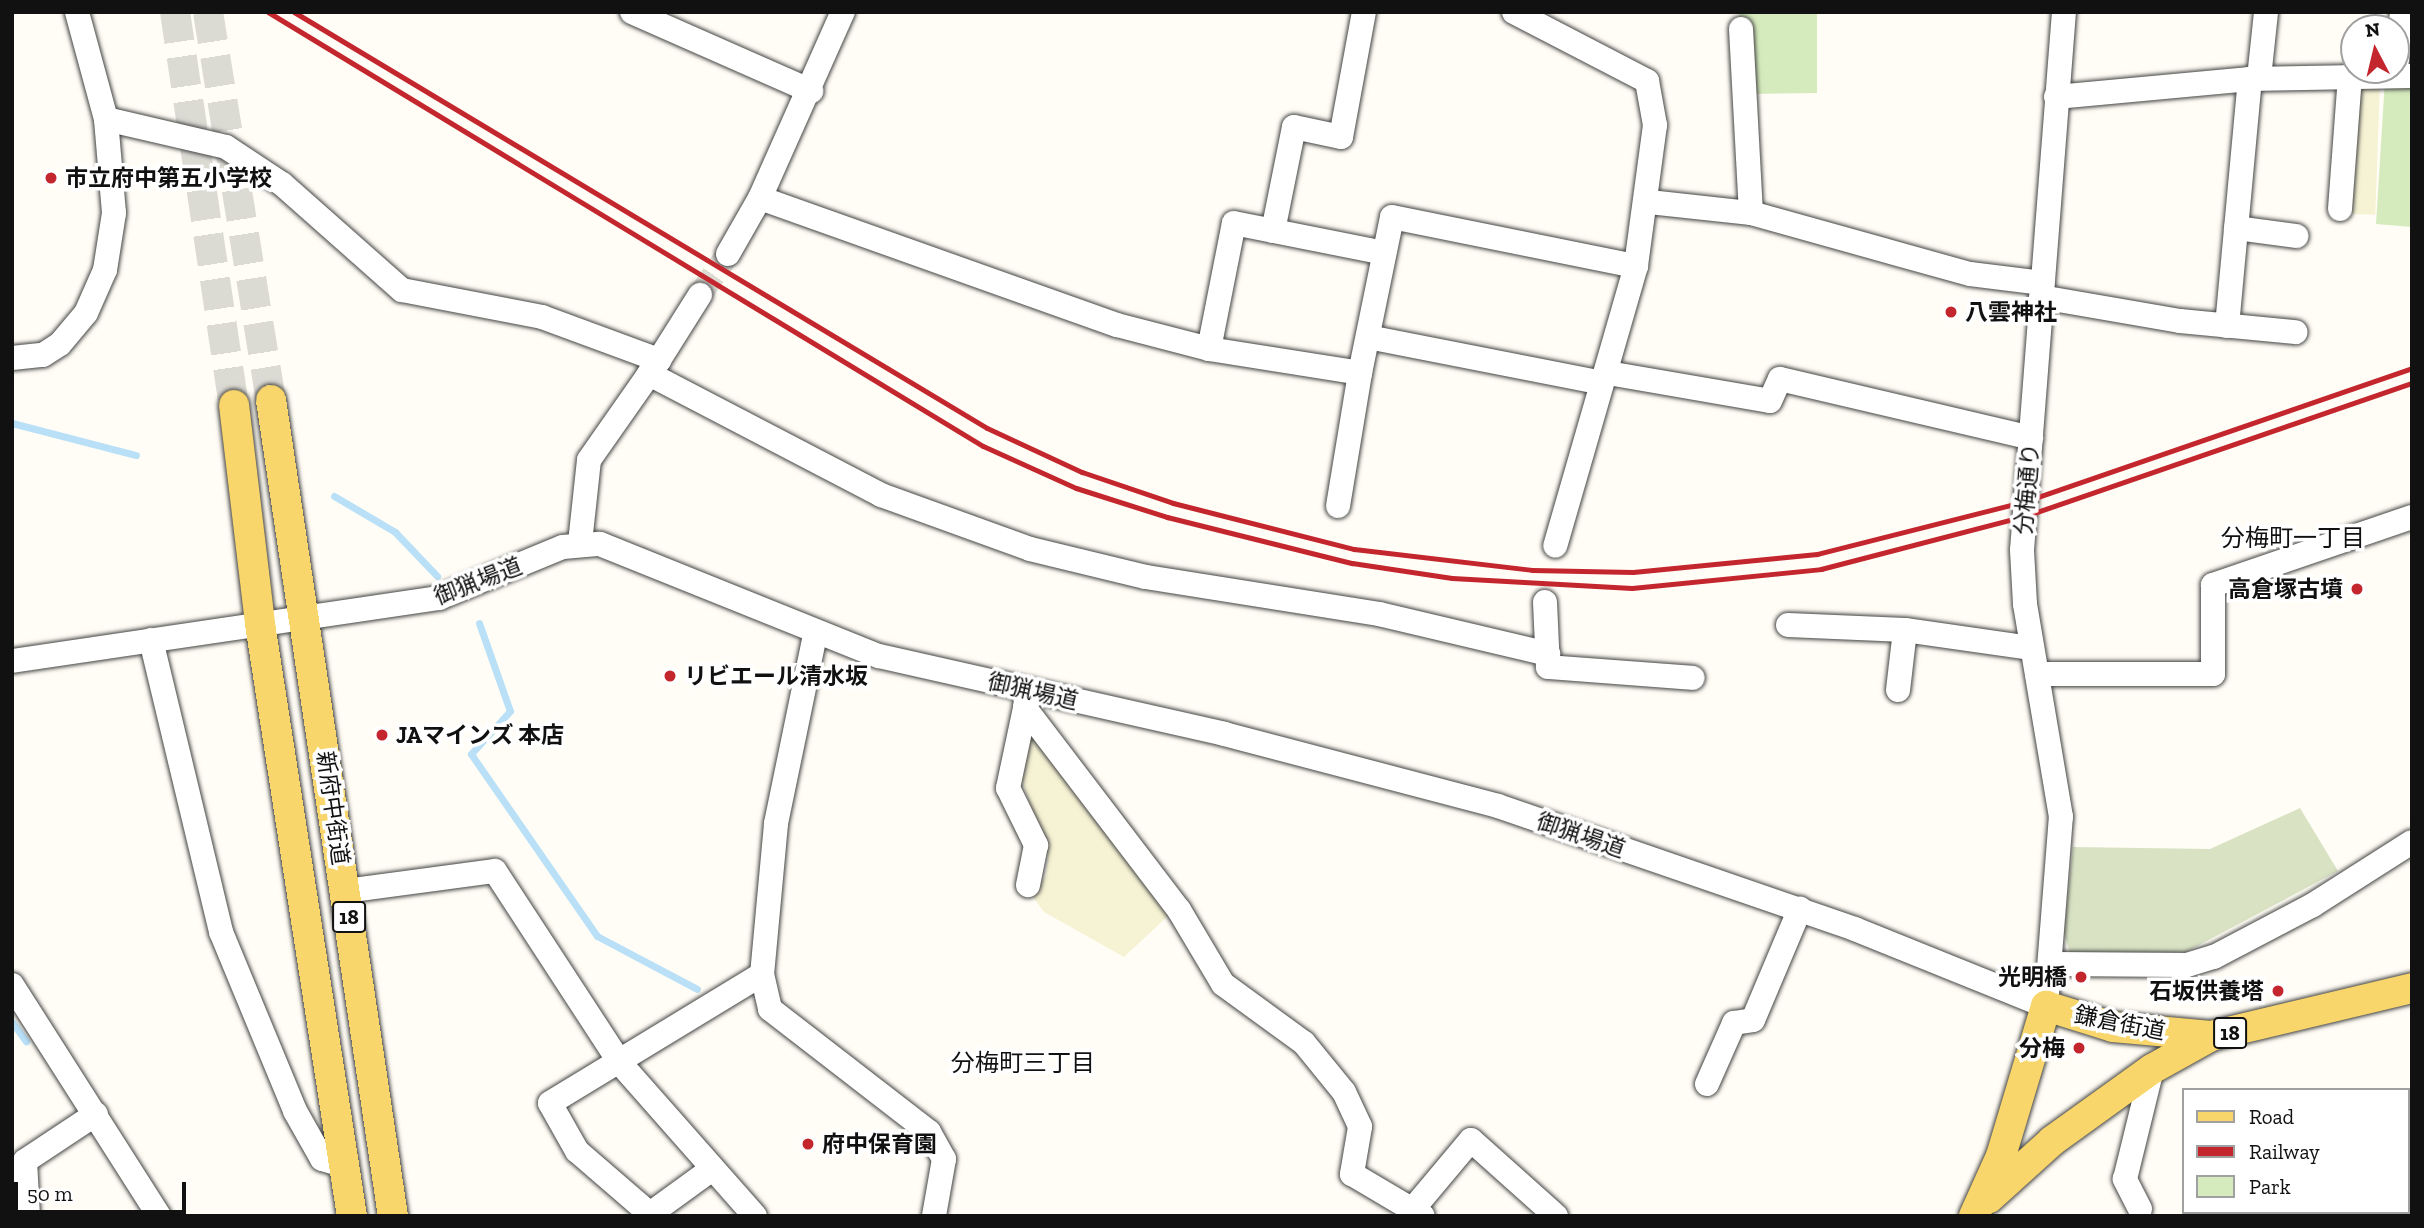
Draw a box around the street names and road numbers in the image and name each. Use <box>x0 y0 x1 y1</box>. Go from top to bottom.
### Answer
street label: 分梅通り <box>2009 442 2045 536</box>
street label: 御猟場道 <box>430 552 526 610</box>
street label: 御猟場道 <box>985 667 1081 715</box>
street label: 新府中街道 <box>311 749 355 867</box>
street label: 御猟場道 <box>1533 807 1629 863</box>
road number: 18 <box>332 900 366 934</box>
street label: 鎌倉街道 <box>2072 1001 2168 1045</box>
road number: 18 <box>2212 1016 2248 1050</box>

